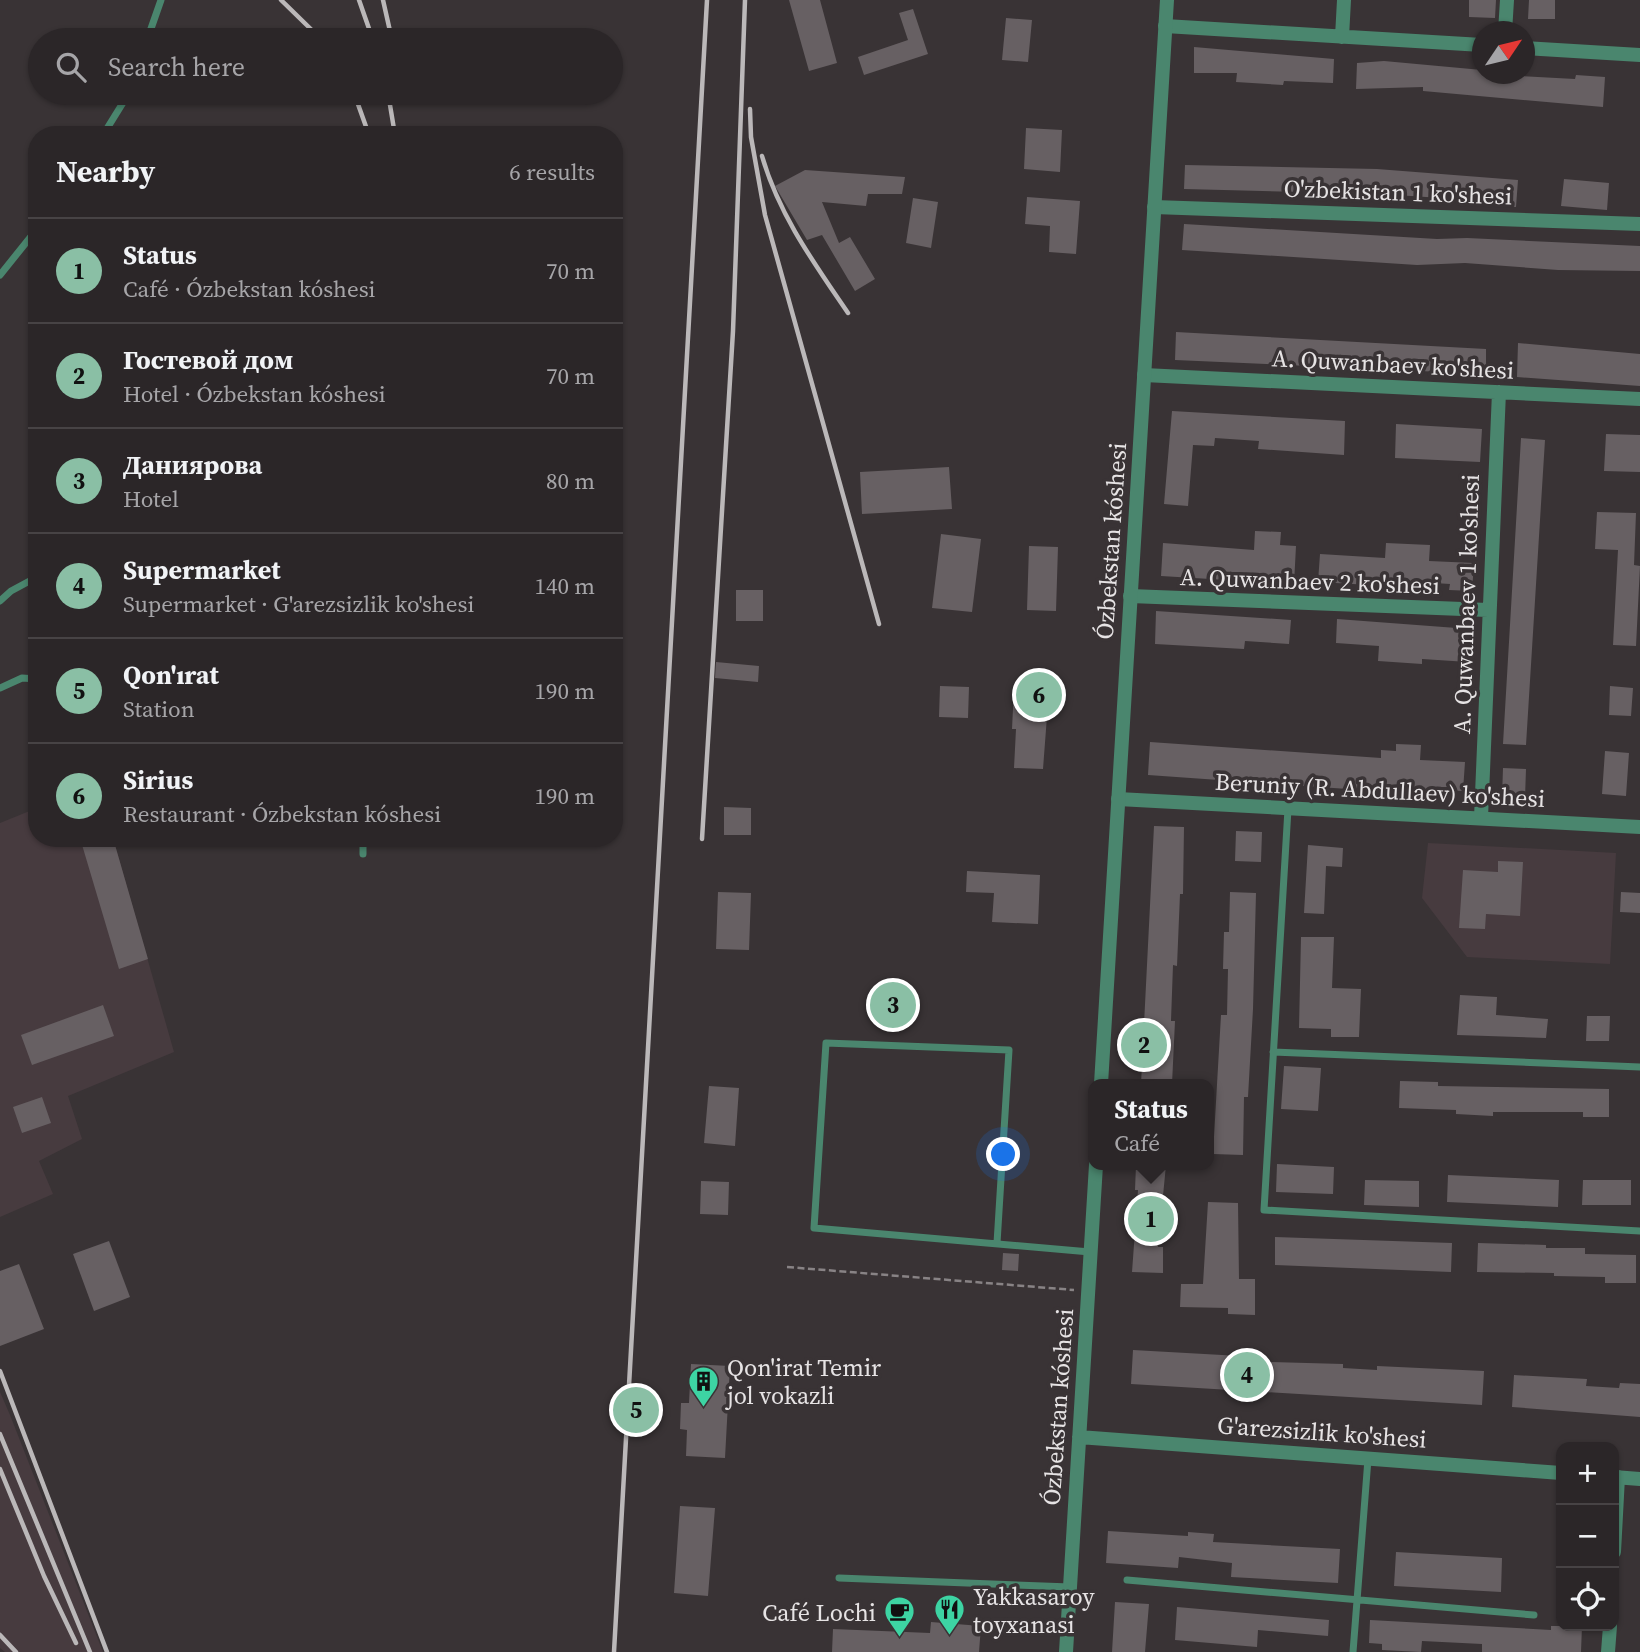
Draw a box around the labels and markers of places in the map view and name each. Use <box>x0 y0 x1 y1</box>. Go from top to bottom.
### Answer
pin: 6 <box>1016 669 1062 721</box>
pin: 3 <box>870 979 916 1031</box>
pin: 2 <box>1121 1019 1167 1071</box>
pin: 1 <box>1128 1193 1174 1245</box>
pin: 4 <box>1224 1349 1270 1401</box>
place label: Qon'irat Temir jol vokazli <box>725 1351 881 1412</box>
building icon: Qon'irat Temir jol vokazli <box>687 1364 721 1408</box>
pin: 5 <box>613 1384 659 1436</box>
place label: Yakkasaroy toyxanasi <box>973 1580 1095 1641</box>
restaurant icon: Yakkasaroy toyxanasi <box>933 1593 967 1637</box>
cafe icon: Café Lochi <box>882 1595 916 1639</box>
place label: Café Lochi <box>762 1596 876 1629</box>

